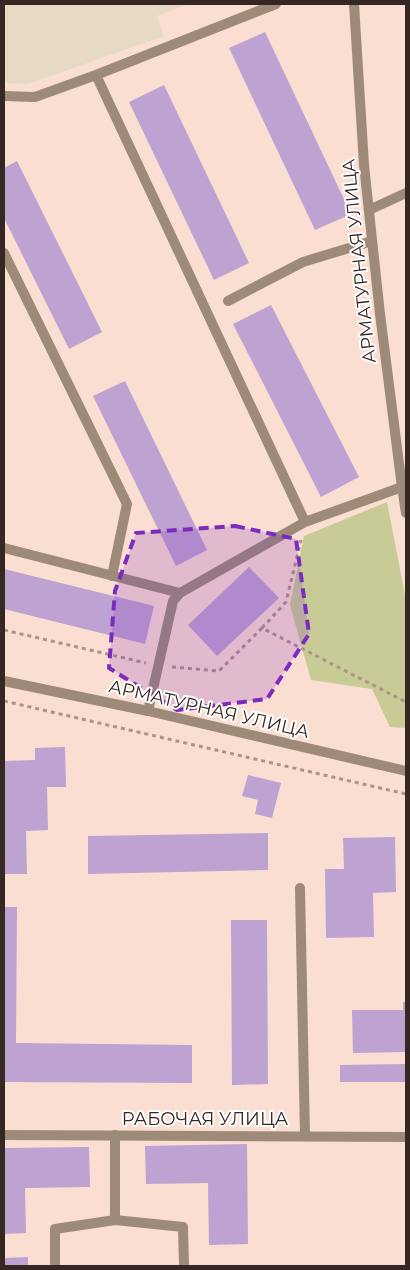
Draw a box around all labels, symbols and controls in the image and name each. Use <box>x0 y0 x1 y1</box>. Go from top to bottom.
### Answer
street label: АРМАТУРНАЯ УЛИЦА <box>337 157 381 364</box>
street label: АРМАТУРНАЯ УЛИЦА <box>107 675 312 743</box>
street label: РАБОЧАЯ УЛИЦА <box>122 1108 289 1130</box>

